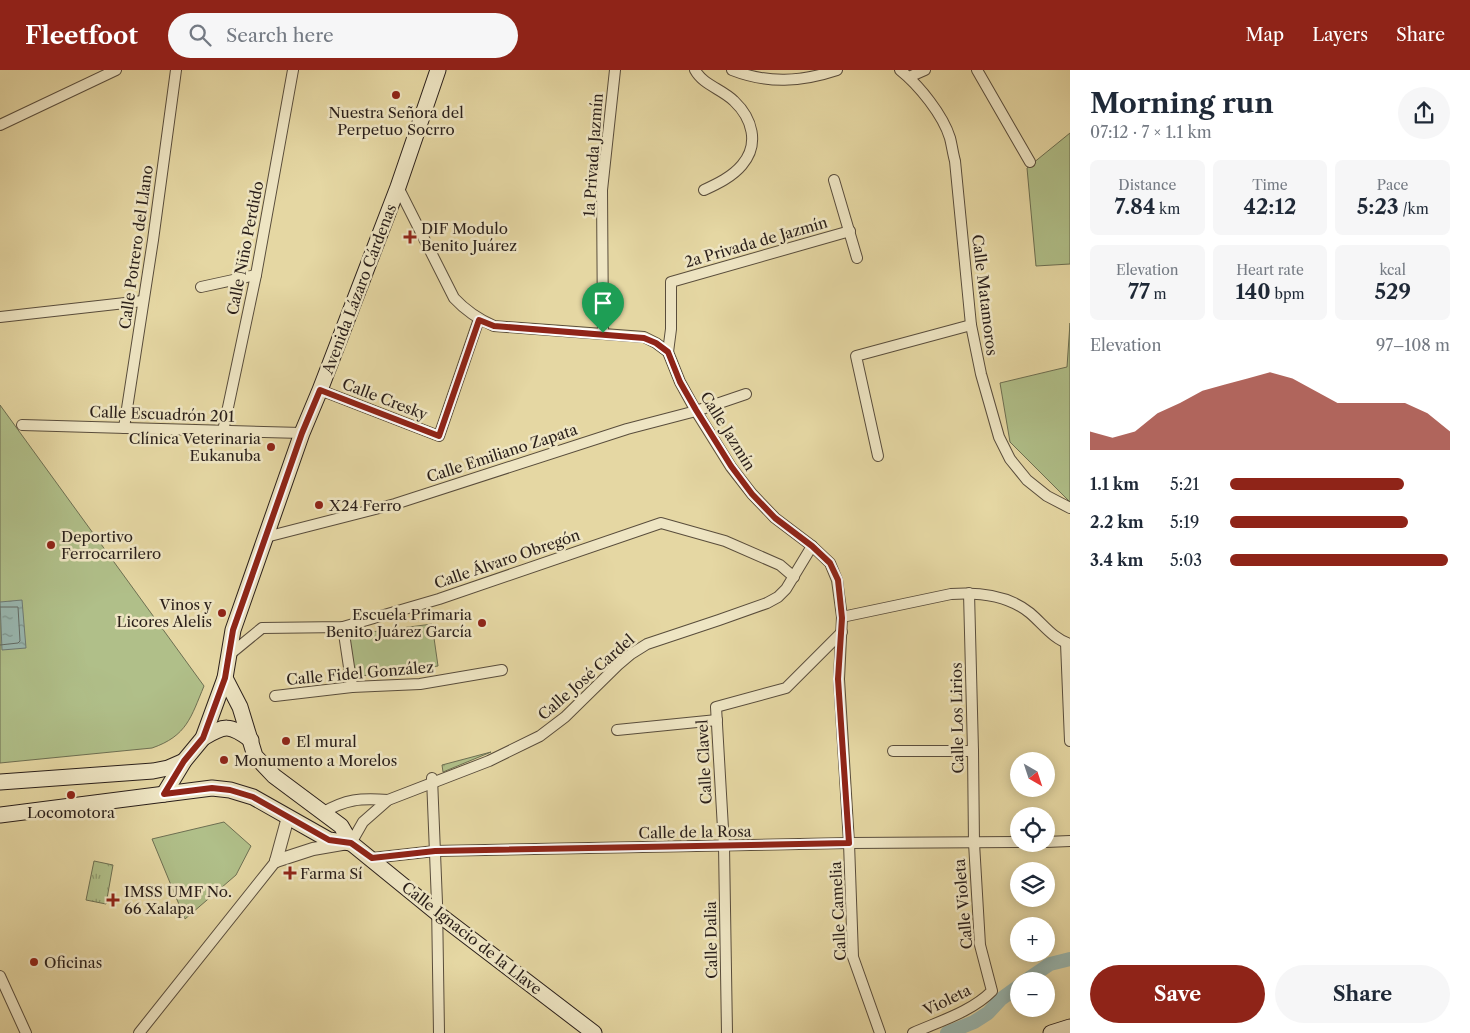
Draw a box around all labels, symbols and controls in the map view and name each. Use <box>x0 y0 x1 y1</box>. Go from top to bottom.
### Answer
search box <box>168 13 518 58</box>
text: Fleetfoot <box>25 21 138 50</box>
icon: search <box>186 21 214 49</box>
text: Search here <box>226 24 334 47</box>
text: Map <box>1246 24 1284 46</box>
text: Layers <box>1312 24 1368 46</box>
text: Share <box>1396 24 1445 46</box>
text: Morning run <box>1090 86 1274 120</box>
button: share <box>1398 87 1450 139</box>
marker: Nuestra Señora del Perpetuo Socrro <box>390 89 402 101</box>
street label: 1a Privada Jazmín <box>579 92 607 217</box>
place label: Nuestra Señora del Perpetuo Socrro <box>328 103 464 139</box>
text: 07:12 · 7 × 1.1 km <box>1090 122 1212 142</box>
street label: Calle Potrero del Llano <box>115 164 157 330</box>
text: Distance <box>1118 176 1176 194</box>
text: Time <box>1252 176 1288 194</box>
text: Pace <box>1377 176 1408 194</box>
street label: Calle Niño Perdido <box>223 179 267 317</box>
text: 7.84 <box>1114 194 1155 219</box>
text: 42:12 <box>1244 194 1296 219</box>
text: 5:23 <box>1357 194 1399 219</box>
text: km <box>1155 200 1180 218</box>
text: /km <box>1399 200 1429 218</box>
street label: Avenida Lázaro Cárdenas <box>317 201 400 378</box>
street label: 2a Privada de Jazmín <box>682 212 830 271</box>
place label: DIF Modulo Benito Juárez <box>421 219 517 255</box>
marker: DIF Modulo Benito Juárez <box>403 230 417 244</box>
street label: Calle Matamoros <box>968 233 1002 357</box>
text: Elevation <box>1116 261 1179 279</box>
text: Heart rate <box>1236 261 1304 279</box>
text: kcal <box>1379 261 1406 279</box>
text: 77 <box>1128 279 1150 304</box>
text: 140 <box>1235 279 1271 304</box>
text: 529 <box>1374 279 1411 304</box>
pin <box>582 282 624 333</box>
text: m <box>1150 285 1167 303</box>
text: bpm <box>1271 285 1305 303</box>
icon: arrive <box>589 289 617 317</box>
text: Elevation <box>1090 335 1161 355</box>
text: 97–108 m <box>1376 335 1450 355</box>
street label: Calle Cresky <box>339 374 431 424</box>
street label: Calle Jazmín <box>696 388 760 474</box>
street label: Calle Escuadrón 201 <box>89 402 235 426</box>
street label: Calle Emiliano Zapata <box>424 420 580 486</box>
place label: Clínica Veterinaria Eukanuba <box>129 429 261 465</box>
marker: Clínica Veterinaria Eukanuba <box>265 441 277 453</box>
text: 1.1 km <box>1090 474 1139 494</box>
text: 5:21 <box>1170 474 1199 494</box>
place label: X24 Ferro <box>328 496 402 515</box>
marker: X24 Ferro <box>313 499 325 511</box>
text: 2.2 km <box>1090 512 1144 532</box>
text: 5:19 <box>1170 512 1199 532</box>
street label: Calle Álvaro Obregón <box>432 525 583 593</box>
place label: Deportivo Ferrocarrilero <box>61 527 161 563</box>
marker: Deportivo Ferrocarrilero <box>45 539 57 551</box>
text: 3.4 km <box>1090 550 1143 570</box>
text: 5:03 <box>1170 550 1202 570</box>
place label: Vinos y Licores Alelis <box>117 595 213 631</box>
place label: Escuela Primaria Benito Juárez García <box>326 605 472 641</box>
marker: Vinos y Licores Alelis <box>216 607 228 619</box>
marker: Escuela Primaria Benito Juárez García <box>476 617 488 629</box>
street label: Calle José Cardel <box>534 630 639 724</box>
street label: Calle Fidel González <box>285 657 435 689</box>
street label: Calle Los Lirios <box>947 662 967 774</box>
street label: Calle Clavel <box>692 719 716 805</box>
place label: El mural <box>296 732 357 751</box>
marker: El mural <box>280 735 292 747</box>
place label: Monumento a Morelos <box>234 751 397 770</box>
north arrow <box>1010 752 1055 798</box>
map controls <box>1010 752 1055 1017</box>
marker: Monumento a Morelos <box>218 754 230 766</box>
marker: Locomotora <box>65 789 77 801</box>
place label: Locomotora <box>27 803 115 822</box>
button: locate <box>1010 807 1055 852</box>
street label: Calle de la Rosa <box>638 822 752 842</box>
street label: Calle Violeta <box>950 858 976 950</box>
street label: Calle Camelia <box>826 861 850 961</box>
button: layers <box>1010 862 1055 907</box>
place label: Farma Sí <box>300 864 363 883</box>
marker: Farma Sí <box>284 867 296 879</box>
street label: Calle Ignacio de la Llave <box>398 877 546 999</box>
place label: IMSS UMF No. 66 Xalapa <box>124 882 232 918</box>
marker: IMSS UMF No. 66 Xalapa <box>106 893 120 907</box>
street label: Calle Dalia <box>701 901 721 979</box>
button: + <box>1010 917 1055 962</box>
place label: Oficinas <box>44 953 102 972</box>
marker: Oficinas <box>28 956 40 968</box>
button: Save <box>1090 965 1265 1023</box>
button: Share <box>1275 965 1450 1023</box>
button: − <box>1010 972 1055 1017</box>
street label: Violeta <box>919 980 974 1020</box>

